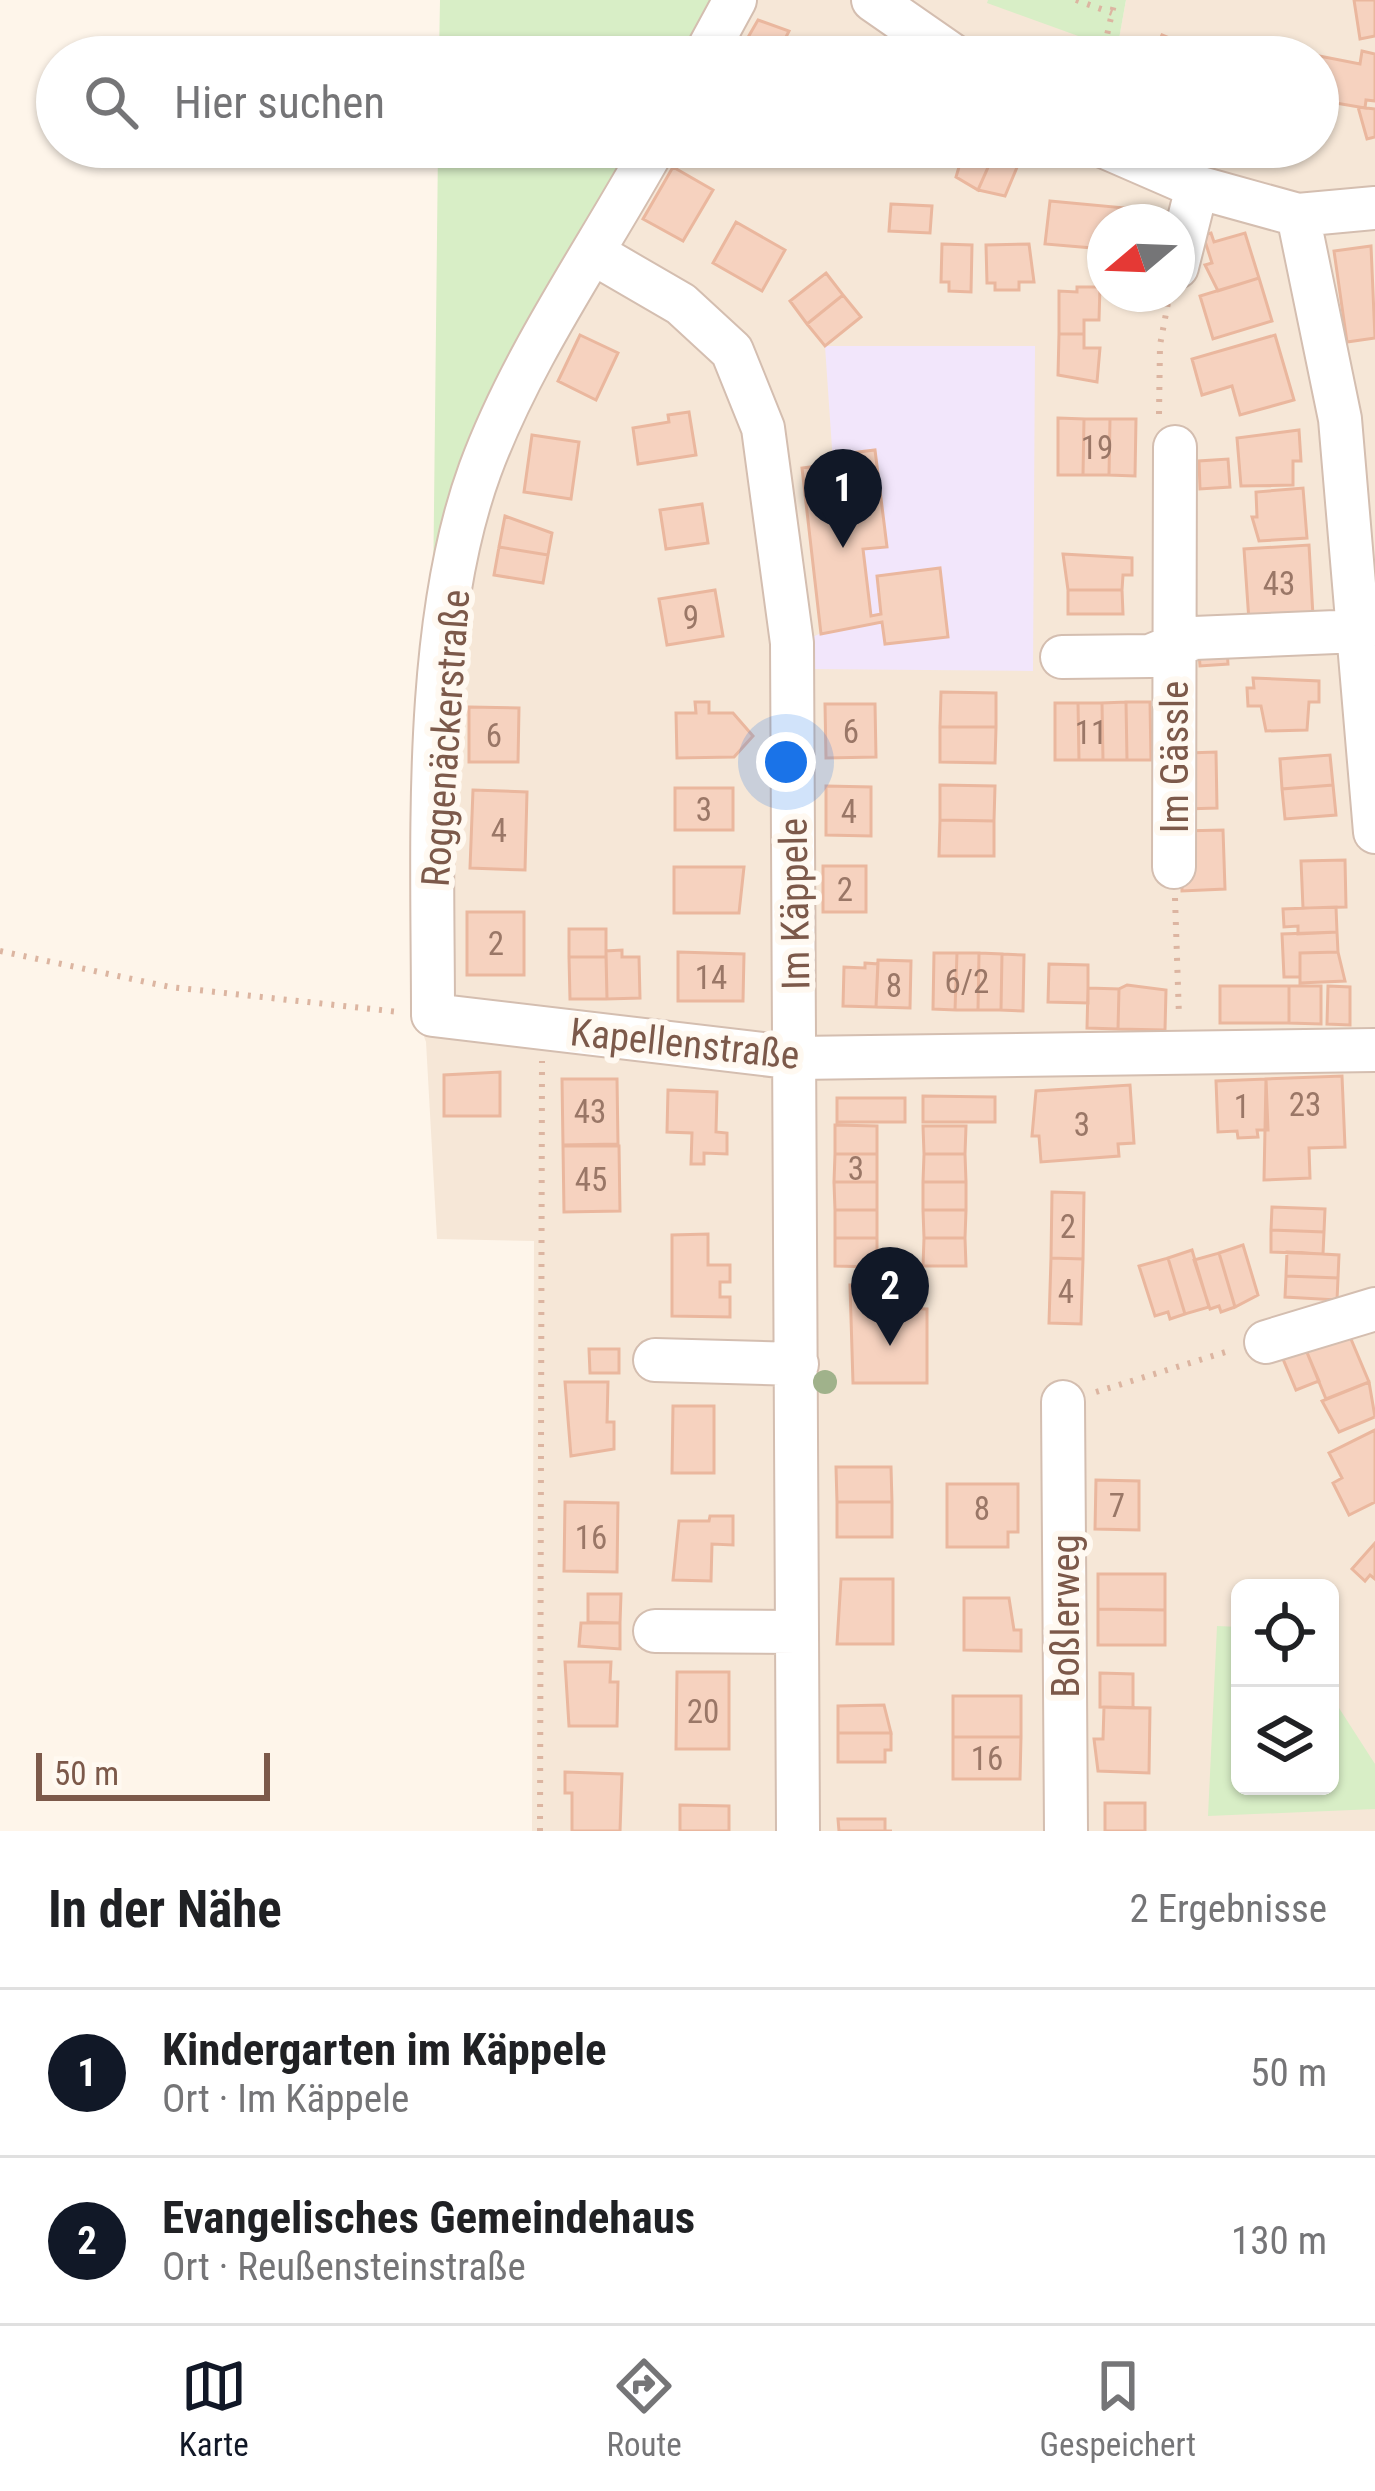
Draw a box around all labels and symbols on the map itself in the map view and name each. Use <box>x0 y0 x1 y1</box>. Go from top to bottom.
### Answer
north arrow <box>1087 204 1195 312</box>
house number: 19 <box>1081 428 1113 467</box>
pin: 1 <box>804 449 882 548</box>
house number: 43 <box>1263 564 1295 603</box>
street label: Roggenäckerstraße <box>413 588 479 888</box>
house number: 9 <box>683 598 699 637</box>
street label: Im Gässle <box>1152 681 1198 833</box>
house number: 6 <box>843 712 859 751</box>
house number: 11 <box>1075 713 1107 752</box>
house number: 6 <box>486 716 502 755</box>
your location <box>756 732 816 792</box>
house number: 3 <box>696 790 712 829</box>
house number: 4 <box>841 792 857 831</box>
house number: 4 <box>491 811 507 850</box>
street label: Im Käppele <box>771 818 819 990</box>
house number: 2 <box>837 870 853 909</box>
house number: 2 <box>488 924 504 963</box>
house number: 14 <box>695 958 727 997</box>
house number: 6/2 <box>945 962 989 1001</box>
house number: 8 <box>886 966 902 1005</box>
street label: Kapellenstraße <box>568 1009 802 1079</box>
house number: 23 <box>1289 1085 1321 1124</box>
house number: 1 <box>1234 1087 1250 1126</box>
house number: 43 <box>574 1092 606 1131</box>
house number: 3 <box>1074 1105 1090 1144</box>
house number: 3 <box>848 1149 864 1188</box>
house number: 45 <box>575 1160 607 1199</box>
house number: 2 <box>1060 1207 1076 1246</box>
pin: 2 <box>851 1247 929 1346</box>
house number: 4 <box>1058 1272 1074 1311</box>
house number: 7 <box>1109 1486 1125 1525</box>
house number: 8 <box>974 1489 990 1528</box>
house number: 16 <box>575 1518 607 1557</box>
street label: Boßlerweg <box>1043 1534 1089 1698</box>
house number: 20 <box>687 1692 719 1731</box>
house number: 16 <box>971 1739 1003 1778</box>
scale bar <box>36 1747 270 1800</box>

